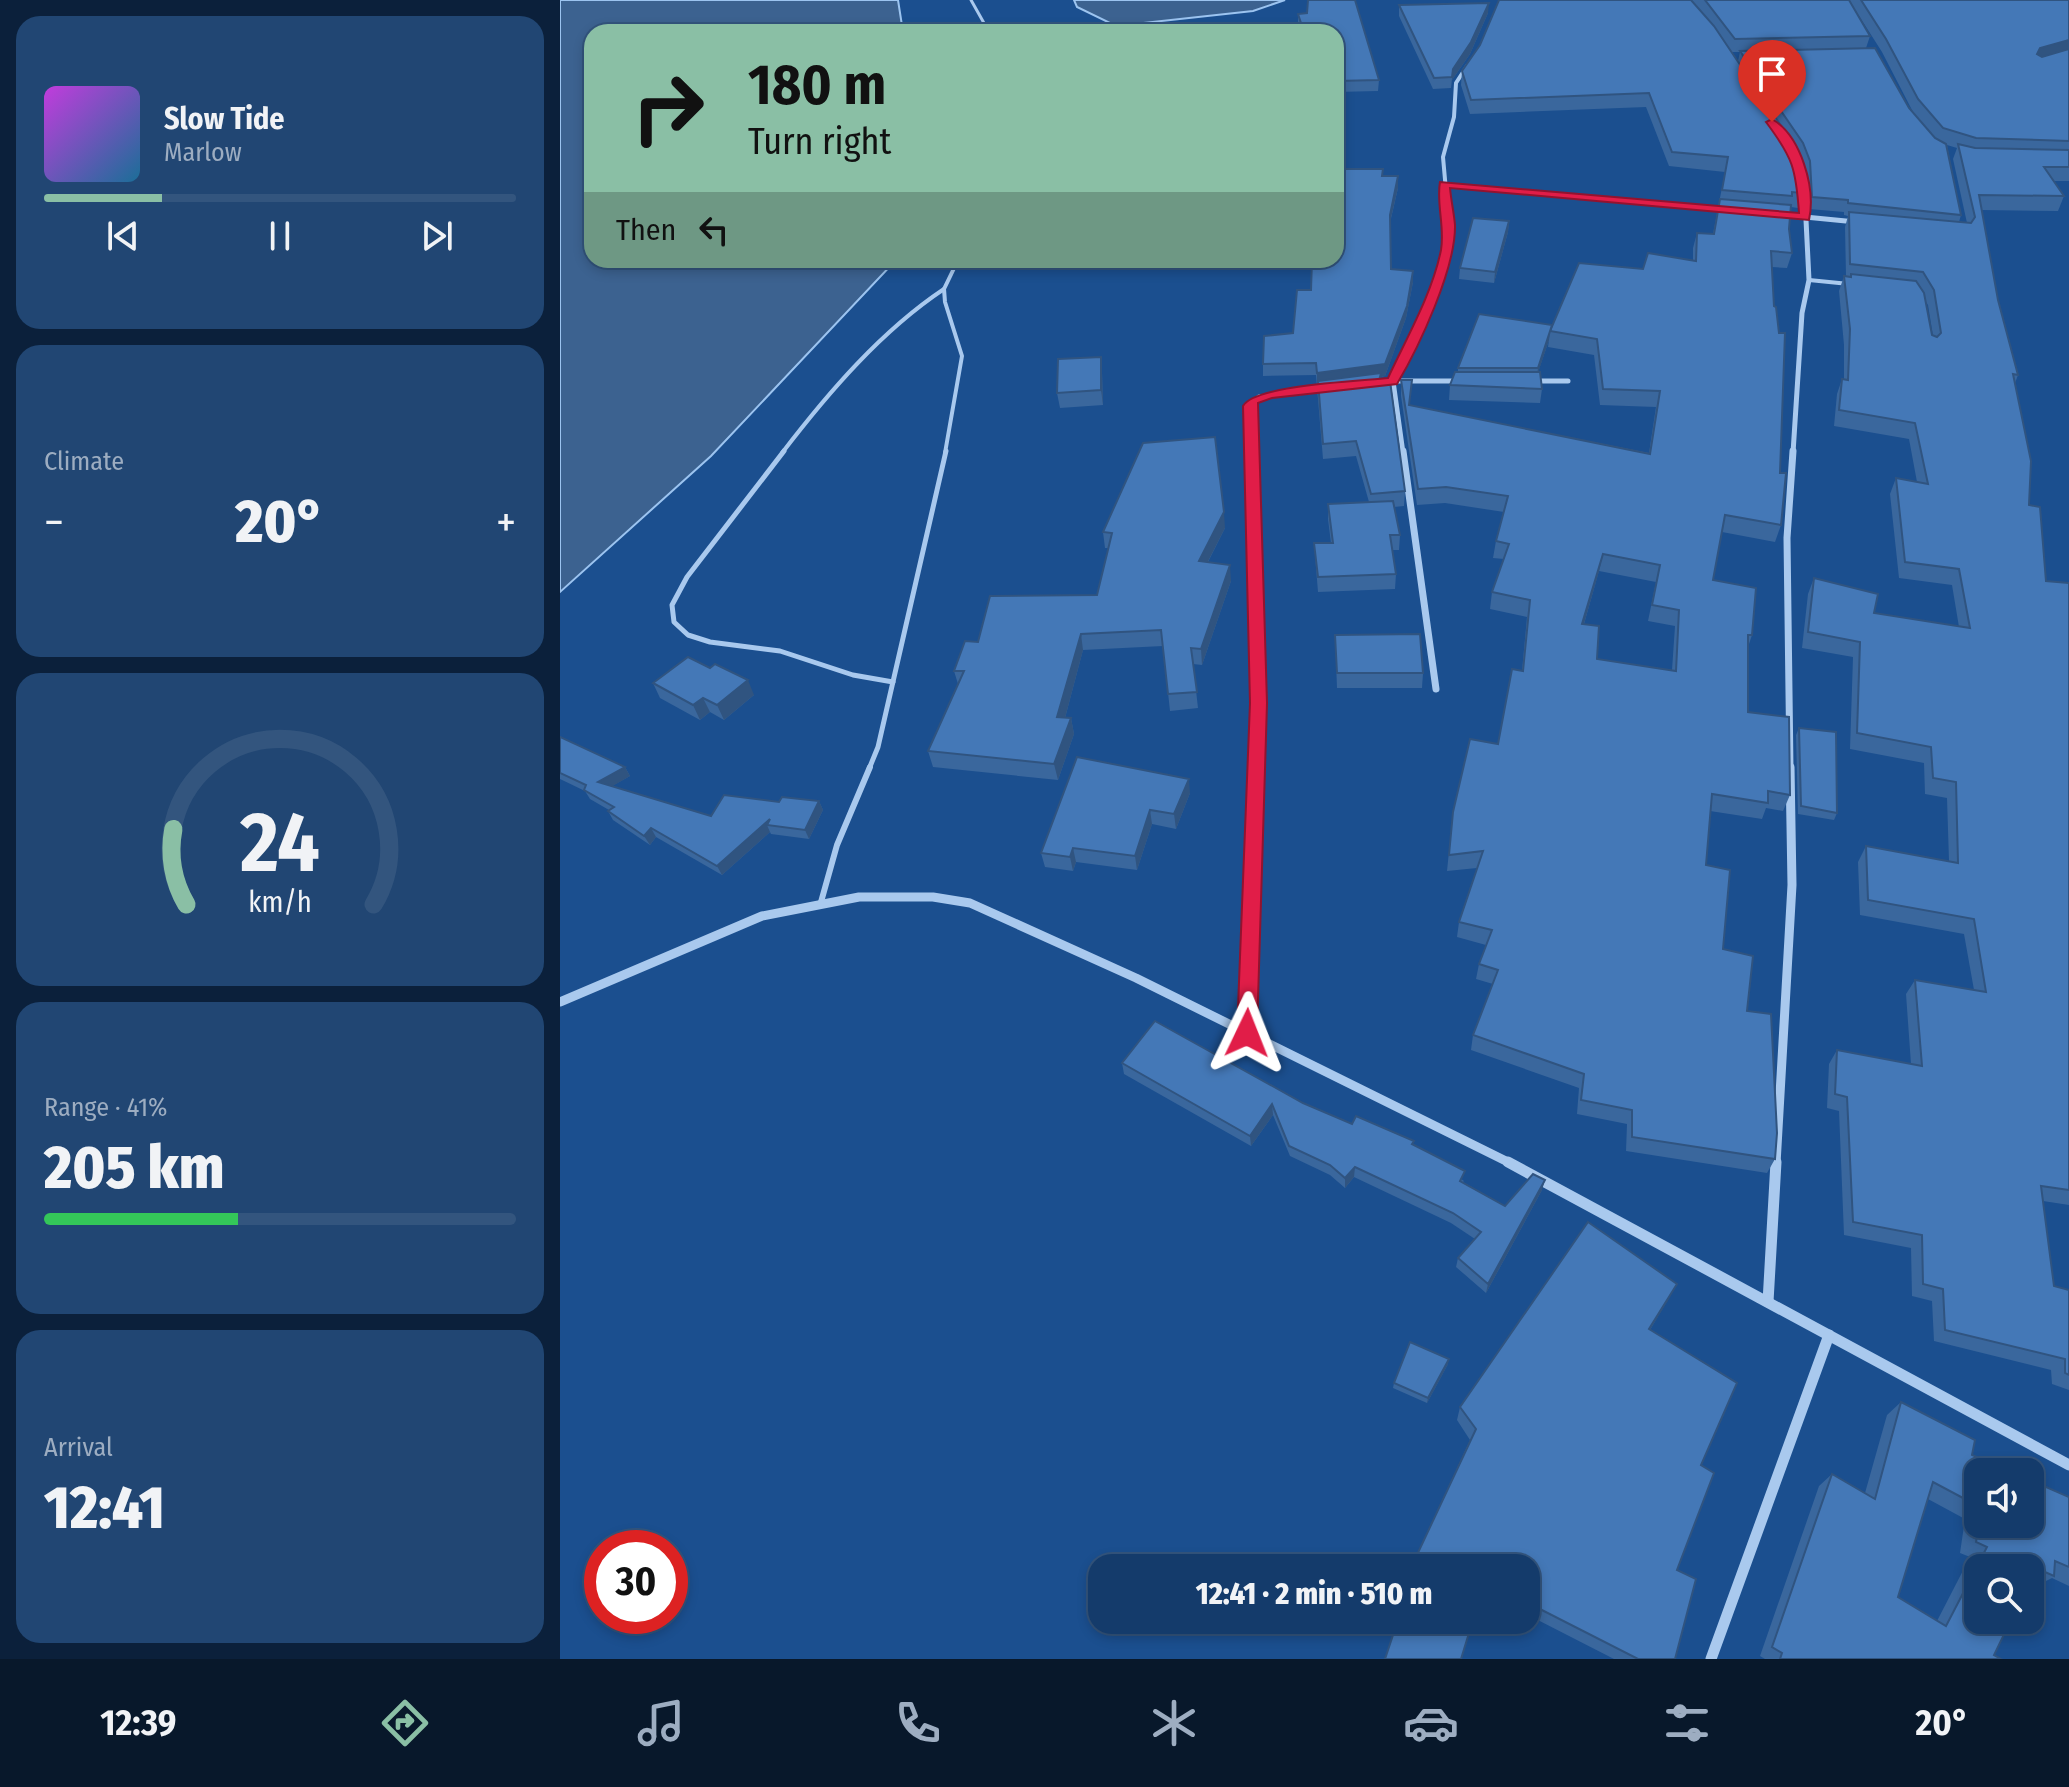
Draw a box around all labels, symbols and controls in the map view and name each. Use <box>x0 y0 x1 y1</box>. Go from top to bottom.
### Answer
pin <box>1738 40 1806 122</box>
text: 180 m <box>748 52 886 119</box>
icon: arrive <box>1750 52 1794 96</box>
icon: right <box>616 56 720 160</box>
text: Slow Tide <box>164 101 285 137</box>
text: Turn right <box>748 120 891 164</box>
text: Marlow <box>164 137 242 168</box>
icon: left <box>692 208 736 252</box>
text: Then <box>616 212 676 248</box>
icon: previous <box>101 214 145 258</box>
icon: pause <box>258 214 302 258</box>
icon: next <box>415 214 459 258</box>
text: Climate <box>44 446 124 477</box>
text: 20° <box>235 486 325 558</box>
text: − <box>44 496 64 549</box>
text: + <box>496 496 516 549</box>
text: 24 <box>239 793 320 893</box>
text: km/h <box>248 886 312 921</box>
position arrow <box>1205 991 1289 1075</box>
text: Range · 41% <box>44 1092 168 1123</box>
text: 205 km <box>44 1132 224 1204</box>
text: Arrival <box>44 1432 113 1463</box>
map controls <box>1964 1458 2044 1634</box>
button: sound <box>1964 1458 2044 1538</box>
text: 12:41 <box>44 1472 165 1544</box>
speed limit sign: 30 <box>584 1530 688 1634</box>
button: search <box>1964 1554 2044 1634</box>
text: 12:41 · 2 min · 510 m <box>1196 1576 1432 1612</box>
icon: directions <box>377 1695 433 1751</box>
icon: music <box>633 1695 689 1751</box>
icon: phone <box>890 1695 946 1751</box>
icon: climate <box>1146 1695 1202 1751</box>
icon: car <box>1403 1695 1459 1751</box>
icon: filters <box>1659 1695 1715 1751</box>
text: 12:39 <box>100 1701 176 1745</box>
text: 20° <box>1916 1701 1969 1745</box>

